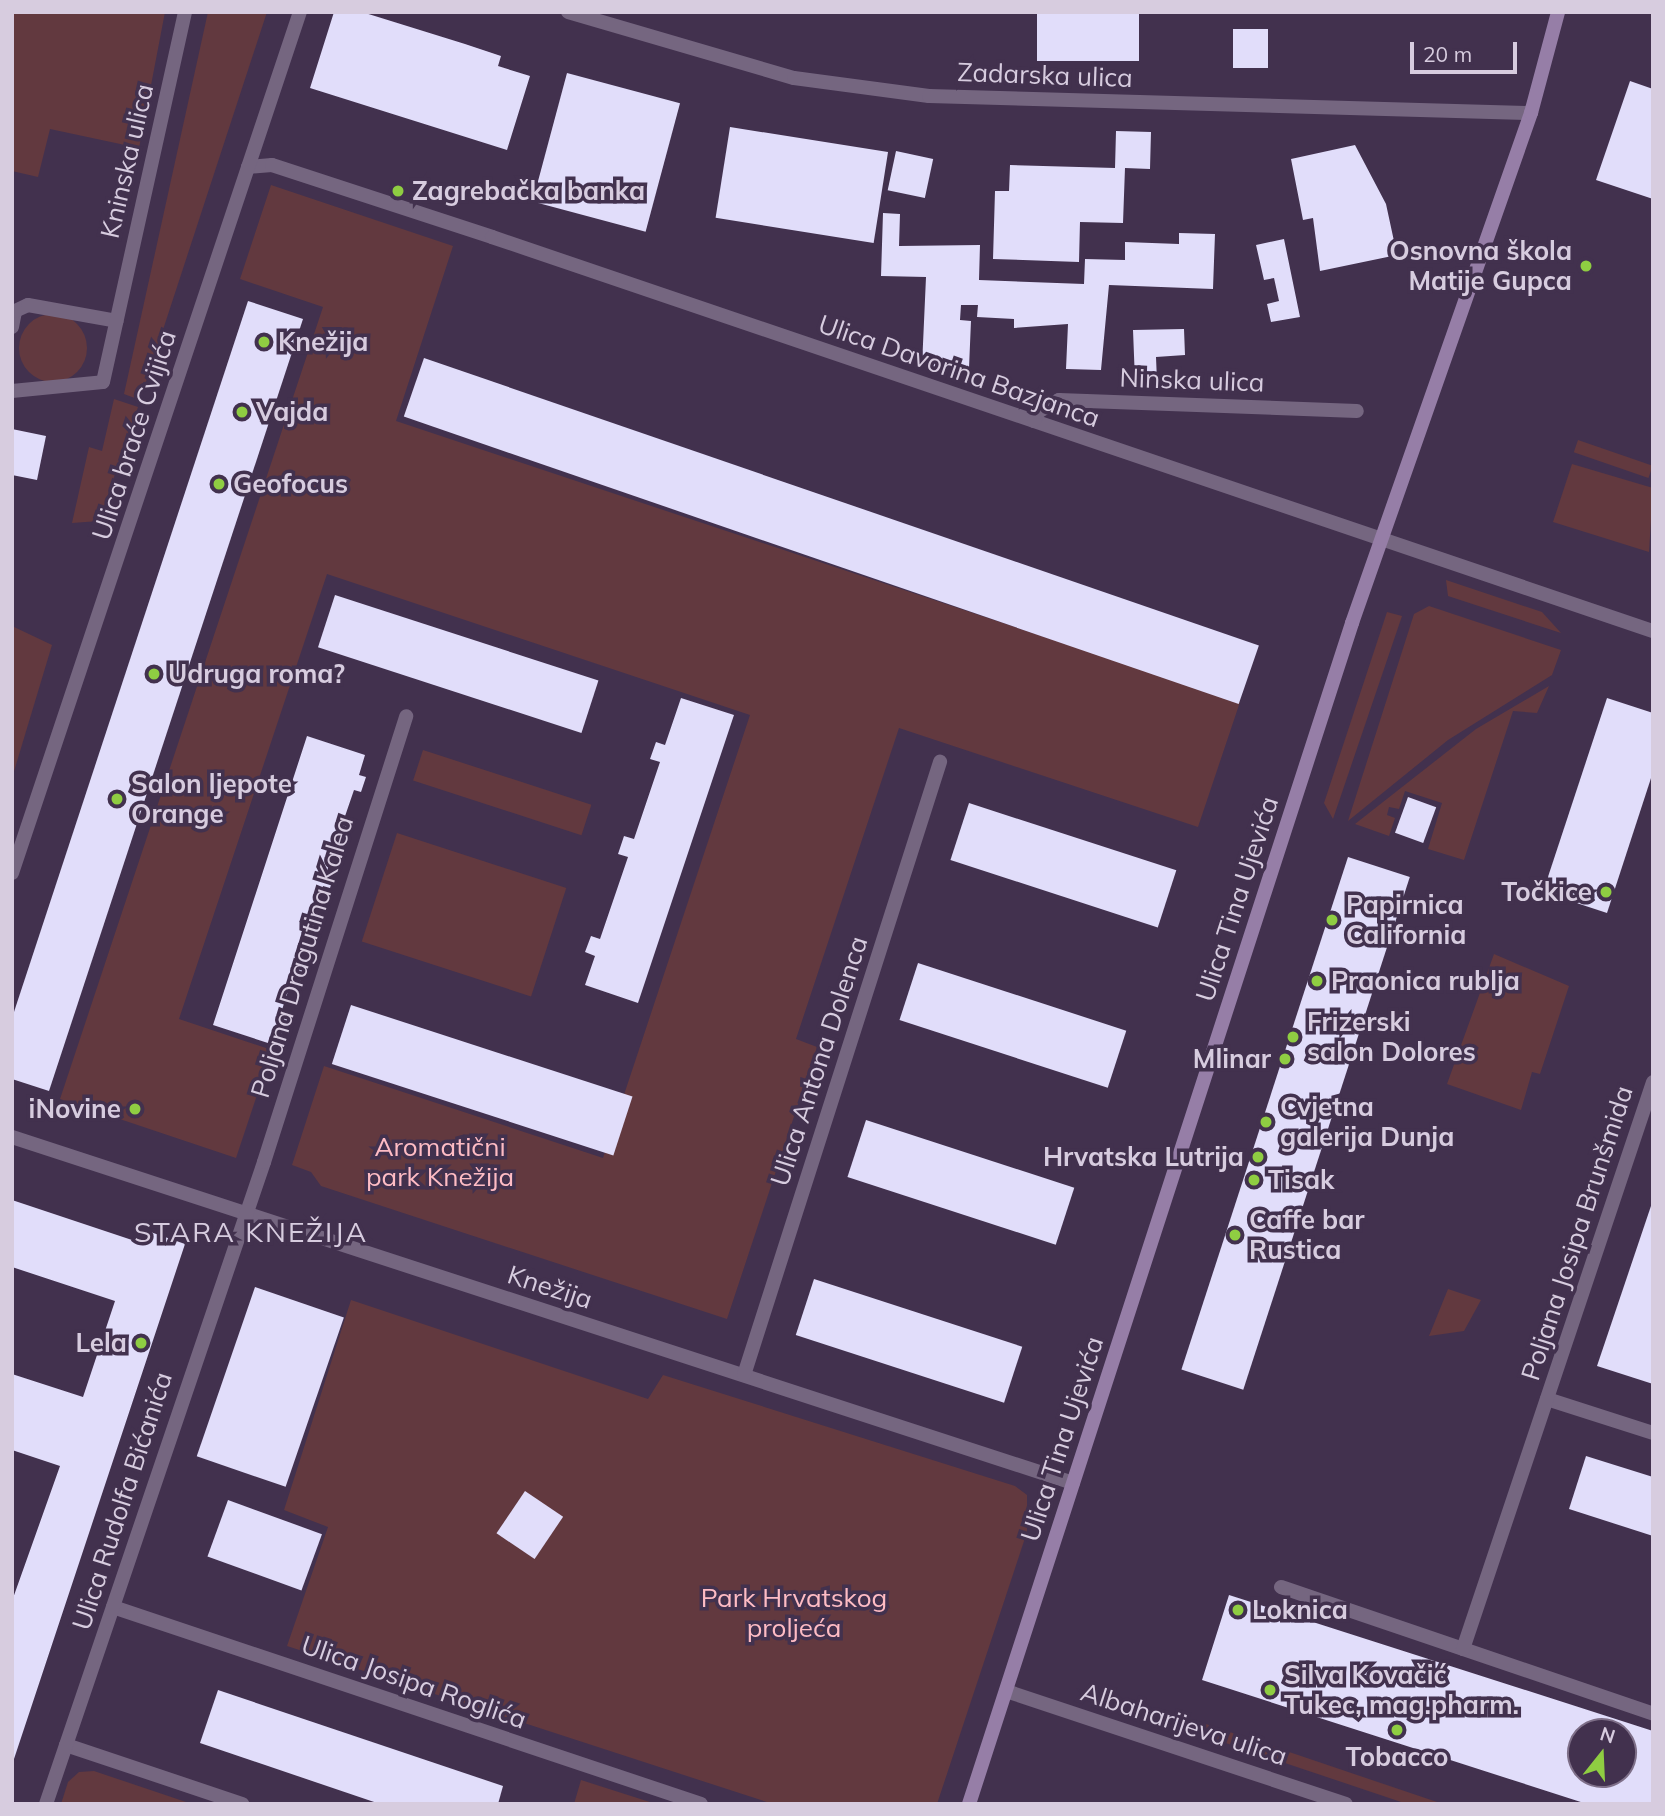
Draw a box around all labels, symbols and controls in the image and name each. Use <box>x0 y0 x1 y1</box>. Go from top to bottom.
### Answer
scale bar <box>1413 28 1520 72</box>
text: 20 m <box>1423 41 1472 67</box>
street label: Zadarska ulica <box>957 56 1133 94</box>
street label: Kninska ulica <box>94 81 160 241</box>
place label: Zagrebačka banka <box>412 175 645 207</box>
marker: Zagrebačka banka <box>390 183 406 199</box>
place label: Osnovna škola Matije Gupca <box>1389 235 1572 296</box>
marker: Osnovna škola Matije Gupca <box>1578 258 1594 274</box>
street label: Ulica Davorina Bazjanca <box>814 308 1104 434</box>
street label: Ulica braće Cvijića <box>85 326 183 544</box>
place label: Knežija <box>278 326 368 358</box>
marker: Knežija <box>256 334 272 350</box>
street label: Ninska ulica <box>1119 362 1265 398</box>
place label: Vajda <box>256 396 328 428</box>
marker: Vajda <box>234 404 250 420</box>
place label: Geofocus <box>233 468 348 500</box>
marker: Geofocus <box>211 476 227 492</box>
place label: Udruga roma? <box>168 658 345 690</box>
marker: Udruga roma? <box>146 666 162 682</box>
place label: Salon ljepote Orange <box>131 768 292 830</box>
marker: Salon ljepote Orange <box>109 791 125 807</box>
street label: Ulica Tina Ujevića <box>1189 793 1285 1005</box>
street label: Poljana Dragutina Kalea <box>244 812 360 1102</box>
place label: Točkice <box>1501 876 1592 908</box>
marker: Točkice <box>1598 884 1614 900</box>
place label: Papirnica California <box>1346 889 1466 950</box>
marker: Papirnica California <box>1324 912 1340 928</box>
street label: Ulica Antona Dolenca <box>764 932 874 1190</box>
place label: Praonica rublja <box>1331 965 1520 997</box>
marker: Praonica rublja <box>1309 973 1325 989</box>
place label: Frizerski salon Dolores <box>1307 1006 1476 1068</box>
marker: Frizerski salon Dolores <box>1285 1029 1301 1045</box>
place label: Mlinar <box>1193 1043 1271 1075</box>
marker: Mlinar <box>1277 1051 1293 1067</box>
street label: Poljana Josipa Brunšmida <box>1515 1082 1639 1384</box>
place label: Cvjetna galerija Dunja <box>1280 1091 1454 1152</box>
place label: iNovine <box>29 1093 121 1125</box>
marker: iNovine <box>127 1101 143 1117</box>
marker: Cvjetna galerija Dunja <box>1258 1114 1274 1130</box>
park label: Aromatični park Knežija <box>366 1131 514 1192</box>
place label: Hrvatska Lutrija <box>1043 1141 1244 1173</box>
marker: Hrvatska Lutrija <box>1250 1149 1266 1165</box>
place label: Tisak <box>1268 1164 1334 1196</box>
marker: Tisak <box>1246 1172 1262 1188</box>
place label: Caffe bar Rustica <box>1249 1204 1364 1266</box>
district label: STARA KNEŽIJA <box>136 1215 366 1249</box>
marker: Caffe bar Rustica <box>1227 1227 1243 1243</box>
street label: Knežija <box>504 1259 596 1315</box>
place label: Lela <box>75 1327 127 1359</box>
street label: Ulica Tina Ujevića <box>1014 1333 1110 1545</box>
marker: Lela <box>133 1335 149 1351</box>
street label: Ulica Rudolfa Bićanića <box>66 1368 178 1634</box>
park label: Park Hrvatskog proljeća <box>701 1582 887 1644</box>
place label: Loknica <box>1252 1594 1348 1626</box>
marker: Loknica <box>1230 1602 1246 1618</box>
street label: Ulica Josipa Roglića <box>297 1629 531 1735</box>
place label: Silva Kovačić Tukec, mag.pharm. <box>1284 1659 1519 1720</box>
street label: Albaharijeva ulica <box>1077 1676 1291 1772</box>
marker: Silva Kovačić Tukec, mag.pharm. <box>1262 1682 1278 1698</box>
north arrow <box>1567 1718 1637 1788</box>
text: N <box>1597 1721 1618 1749</box>
marker: Tobacco <box>1389 1722 1405 1738</box>
place label: Tobacco <box>1346 1741 1448 1773</box>

